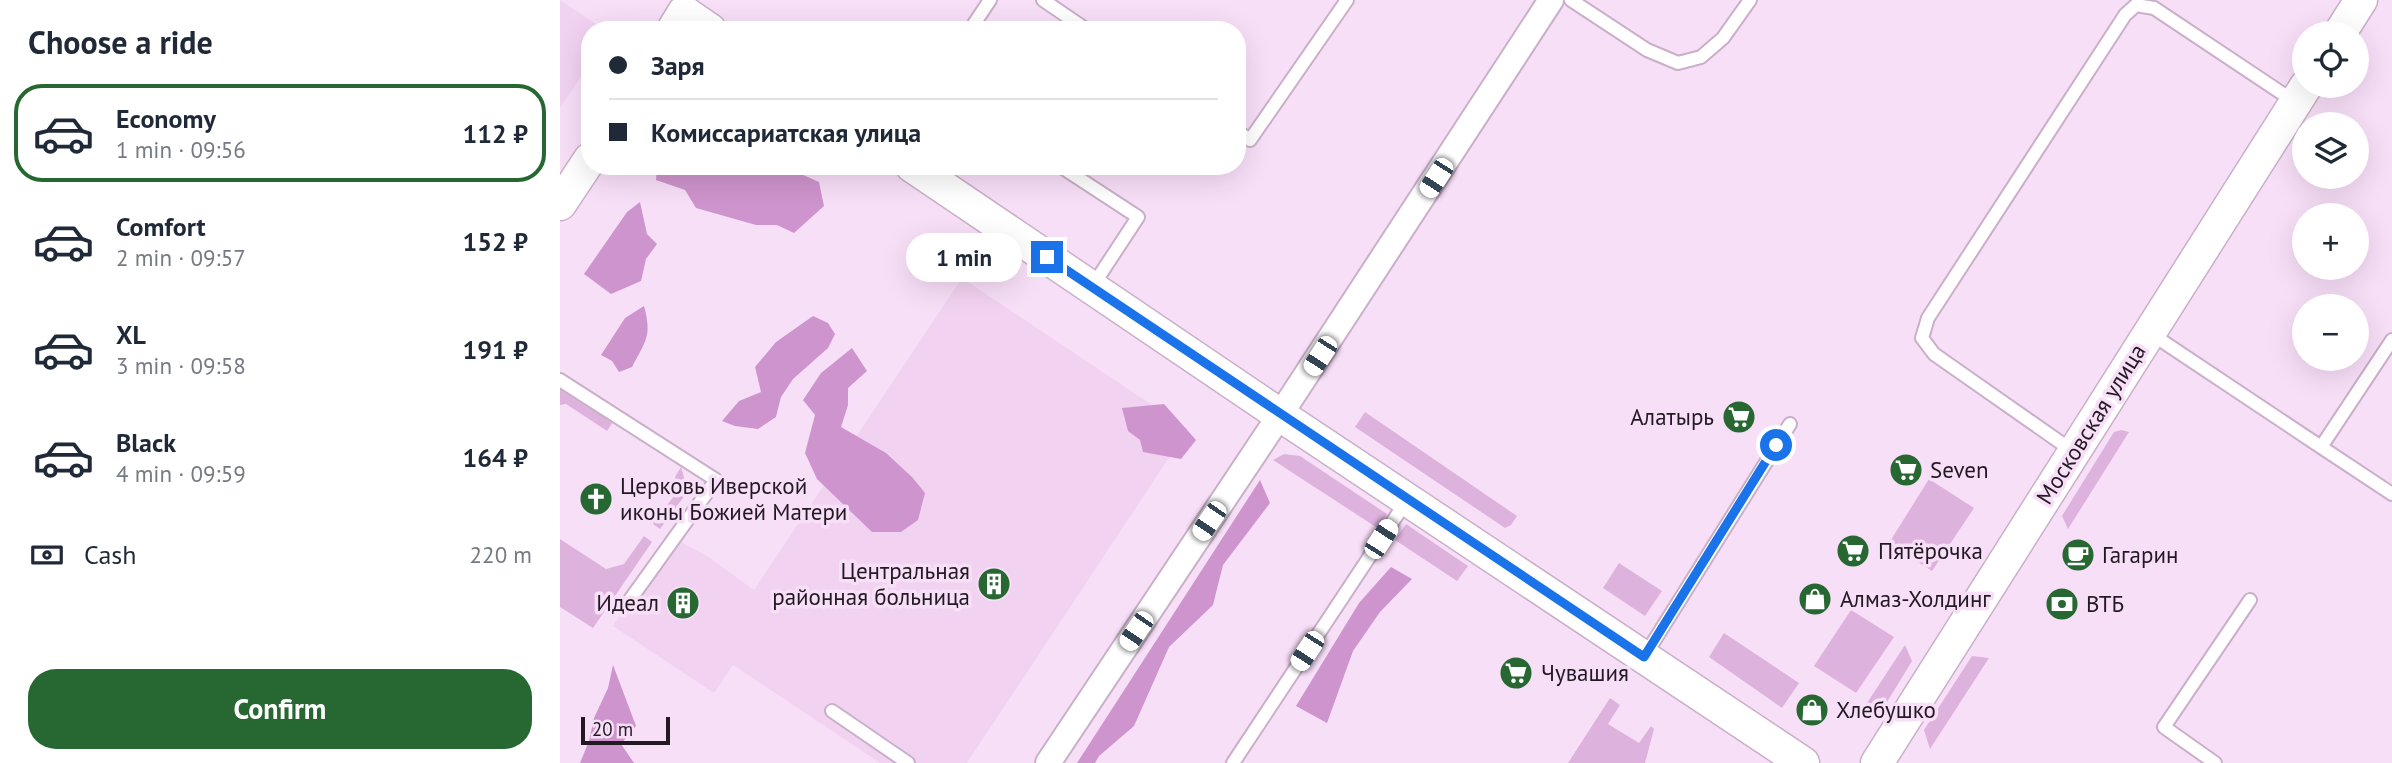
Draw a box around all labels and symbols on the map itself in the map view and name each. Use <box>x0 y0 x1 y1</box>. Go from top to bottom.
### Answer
car <box>1416 155 1457 201</box>
callout: 1 min <box>907 232 1022 282</box>
route end <box>1031 241 1063 273</box>
car <box>1300 333 1341 379</box>
street label: Московская улица <box>2030 338 2152 509</box>
supermarket icon: Алатырь <box>1720 398 1758 436</box>
place label: Алатырь <box>1630 402 1714 431</box>
route start <box>1760 429 1792 461</box>
supermarket icon: Seven <box>1887 451 1925 489</box>
place label: Seven <box>1930 455 1989 484</box>
place label: Церковь Иверской иконы Божией Матери <box>620 471 847 526</box>
church icon: Церковь Иверской иконы Божией Матери <box>577 480 615 518</box>
car <box>1189 498 1230 544</box>
car <box>1361 516 1402 562</box>
supermarket icon: Пятёрочка <box>1834 532 1872 570</box>
place label: Пятёрочка <box>1878 536 1983 565</box>
cafe icon: Гагарин <box>2059 536 2097 574</box>
place label: Гагарин <box>2102 540 2178 569</box>
place label: Центральная районная больница <box>772 556 970 611</box>
building icon: Центральная районная больница <box>975 565 1013 603</box>
shop icon: Алмаз-Холдинг <box>1796 580 1834 618</box>
building icon: Идеал <box>664 584 702 622</box>
place label: Алмаз-Холдинг <box>1840 584 1991 613</box>
bank icon: ВТБ <box>2043 585 2081 623</box>
place label: Идеал <box>596 588 659 617</box>
place label: ВТБ <box>2086 589 2124 618</box>
car <box>1116 608 1157 654</box>
car <box>1287 628 1328 674</box>
supermarket icon: Чувашия <box>1497 654 1535 692</box>
place label: Чувашия <box>1541 658 1629 687</box>
shop icon: Хлебушко <box>1793 691 1831 729</box>
place label: Хлебушко <box>1836 695 1936 724</box>
scale bar <box>581 714 670 746</box>

